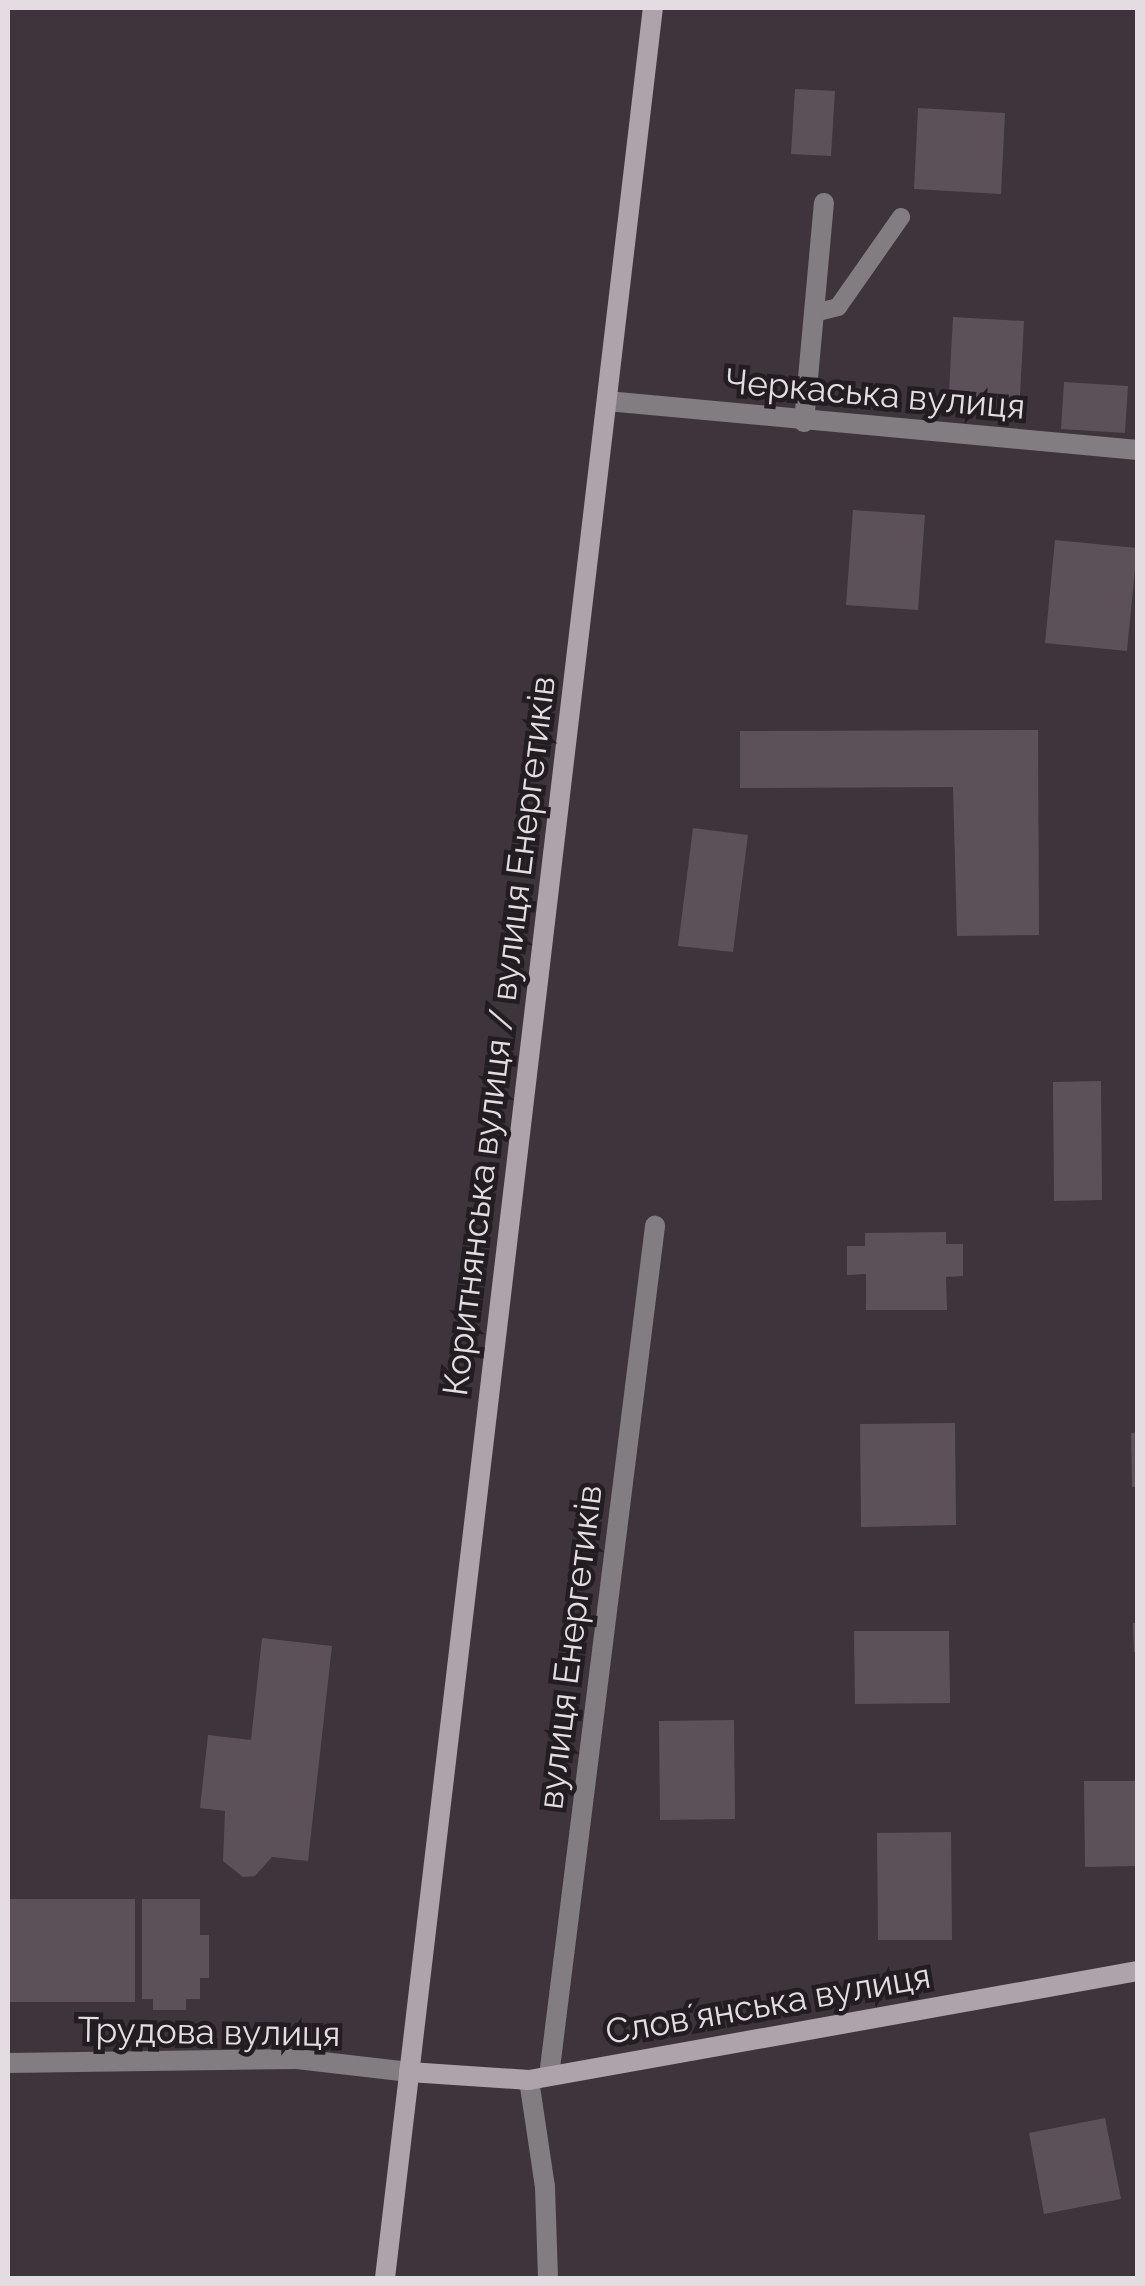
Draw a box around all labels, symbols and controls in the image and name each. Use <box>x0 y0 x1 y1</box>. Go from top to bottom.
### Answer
street label: Черкаська вулиця <box>723 360 1027 428</box>
street label: Коритнянська вулиця / вулиця Енергетиків <box>434 674 564 1398</box>
street label: вулиця Енергетиків <box>529 1483 611 1811</box>
street label: Словʼянська вулиця <box>602 1955 934 2053</box>
street label: Трудова вулиця <box>77 2009 341 2055</box>

